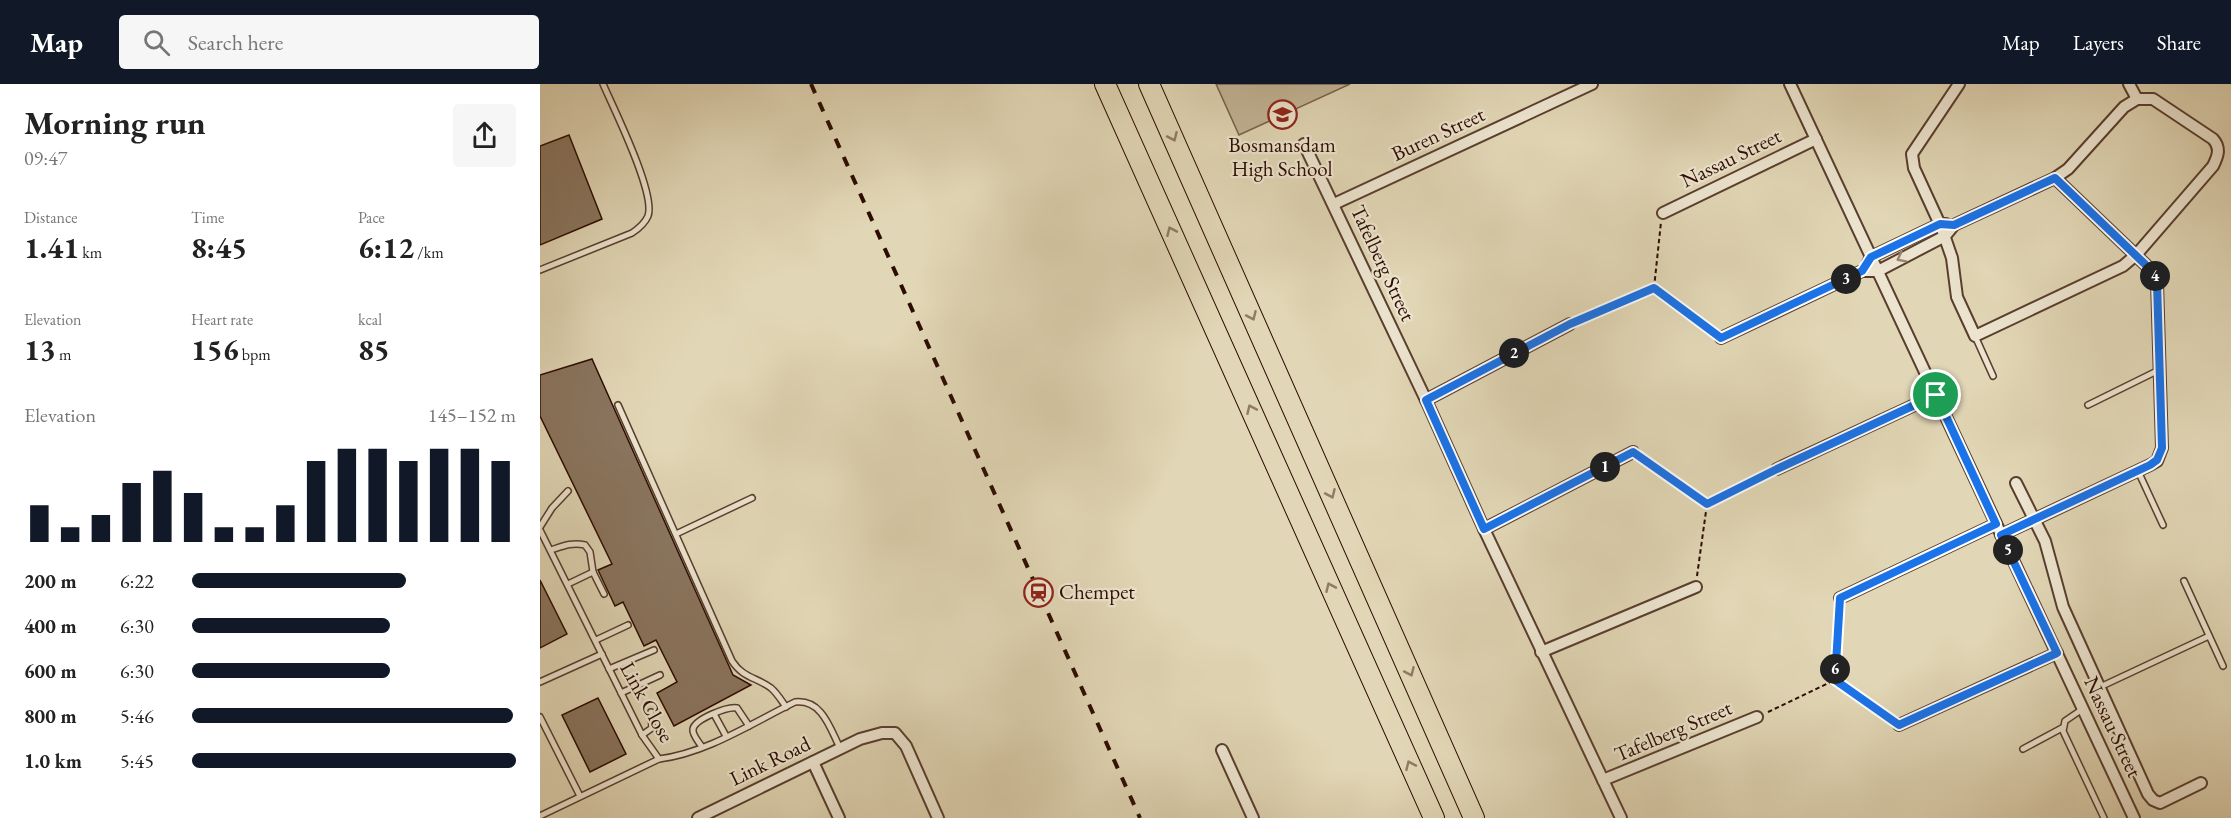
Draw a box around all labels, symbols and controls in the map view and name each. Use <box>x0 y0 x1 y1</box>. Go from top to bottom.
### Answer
search box <box>119 15 539 69</box>
text: Map <box>30 24 83 60</box>
icon: search <box>140 26 173 59</box>
text: Search here <box>188 28 283 57</box>
text: Map <box>2002 29 2040 56</box>
text: Layers <box>2073 29 2124 56</box>
text: Share <box>2157 29 2201 56</box>
school or university icon: Bosmansdam High School <box>1266 98 1298 130</box>
street label: Buren Street <box>1387 100 1489 167</box>
text: Morning run <box>24 101 206 144</box>
button: share <box>453 104 516 167</box>
street label: Nassau Street <box>1676 121 1786 193</box>
one-way arrow <box>1165 131 1177 142</box>
place label: Bosmansdam High School <box>1228 131 1336 182</box>
text: 09:47 <box>24 145 67 171</box>
street label: Tafelberg Street <box>1345 200 1422 326</box>
text: Distance <box>24 207 77 228</box>
text: Time <box>191 207 224 228</box>
text: Pace <box>358 207 385 228</box>
one-way arrow <box>1166 226 1178 237</box>
text: 1.41 <box>24 228 79 267</box>
text: 8:45 <box>191 228 247 267</box>
text: 6:12 <box>358 228 414 267</box>
text: km <box>79 242 102 263</box>
text: /km <box>414 242 444 263</box>
one-way arrow <box>1896 251 1907 263</box>
pin: 4 <box>2140 261 2170 291</box>
pin: 3 <box>1831 264 1861 294</box>
text: 4 <box>2151 265 2159 286</box>
text: 3 <box>1842 268 1850 289</box>
text: Elevation <box>24 309 82 330</box>
text: Heart rate <box>191 309 253 330</box>
text: kcal <box>358 309 382 330</box>
one-way arrow <box>1244 309 1256 320</box>
text: 13 <box>24 330 56 369</box>
text: 156 <box>191 330 239 369</box>
text: 85 <box>358 330 390 369</box>
pin: 2 <box>1499 338 1529 368</box>
text: 2 <box>1510 342 1518 363</box>
text: m <box>56 344 71 365</box>
text: bpm <box>239 344 271 365</box>
pin <box>1910 369 1961 420</box>
icon: arrive <box>1919 378 1952 411</box>
text: Elevation <box>24 402 96 428</box>
text: 145–152 m <box>428 402 516 428</box>
one-way arrow <box>1246 404 1258 415</box>
pin: 1 <box>1590 452 1620 482</box>
text: 1 <box>1601 456 1609 477</box>
one-way arrow <box>1323 488 1335 499</box>
pin: 5 <box>1993 535 2023 565</box>
text: 5 <box>2004 539 2012 560</box>
text: 200 m <box>24 568 77 594</box>
text: 6:22 <box>120 568 154 594</box>
station icon: Chempet <box>1022 576 1054 608</box>
place label: Chempet <box>1059 578 1135 605</box>
one-way arrow <box>1325 582 1337 593</box>
text: 400 m <box>24 613 77 639</box>
text: 6:30 <box>120 613 154 639</box>
pin: 6 <box>1820 654 1850 684</box>
street label: Link Close <box>614 657 681 747</box>
text: 600 m <box>24 658 77 684</box>
text: 6:30 <box>120 658 154 684</box>
text: 6 <box>1831 658 1839 679</box>
one-way arrow <box>1402 666 1414 677</box>
street label: Nassau Street <box>2078 672 2149 782</box>
street label: Tafelberg Street <box>1610 694 1736 767</box>
text: 800 m <box>24 703 77 729</box>
text: 5:46 <box>120 703 154 729</box>
street label: Link Road <box>725 729 815 792</box>
text: 1.0 km <box>24 748 82 774</box>
text: 5:45 <box>120 748 154 774</box>
one-way arrow <box>1405 760 1417 771</box>

